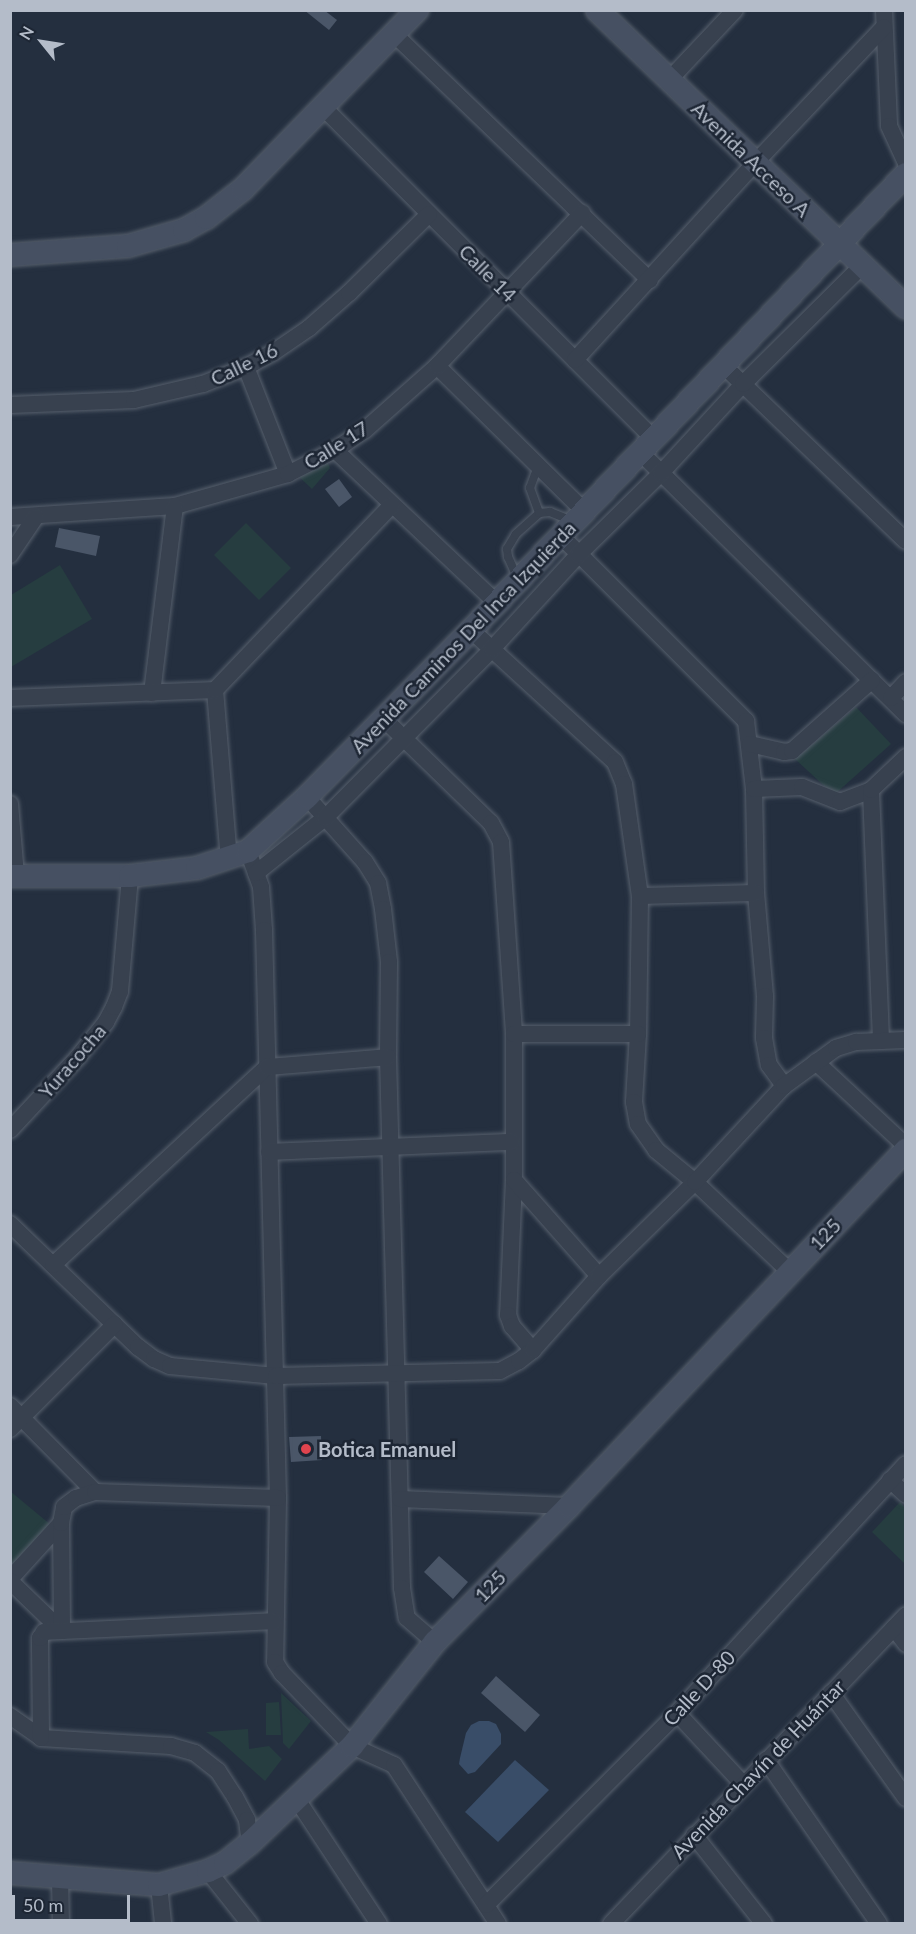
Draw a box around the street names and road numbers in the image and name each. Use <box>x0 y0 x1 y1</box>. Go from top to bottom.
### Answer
street label: Avenida Acceso A <box>686 96 816 222</box>
street label: Calle 14 <box>454 239 522 307</box>
street label: Calle 16 <box>207 338 281 390</box>
street label: Calle 17 <box>299 416 373 474</box>
street label: Avenida Caminos Del Inca Izquierda <box>346 516 580 758</box>
street label: Yuracocha <box>33 1019 111 1103</box>
street label: 125 <box>804 1213 846 1255</box>
street label: 125 <box>469 1565 511 1607</box>
street label: Calle D-80 <box>658 1645 740 1731</box>
street label: Avenida Chavín de Huántar <box>666 1674 850 1864</box>

